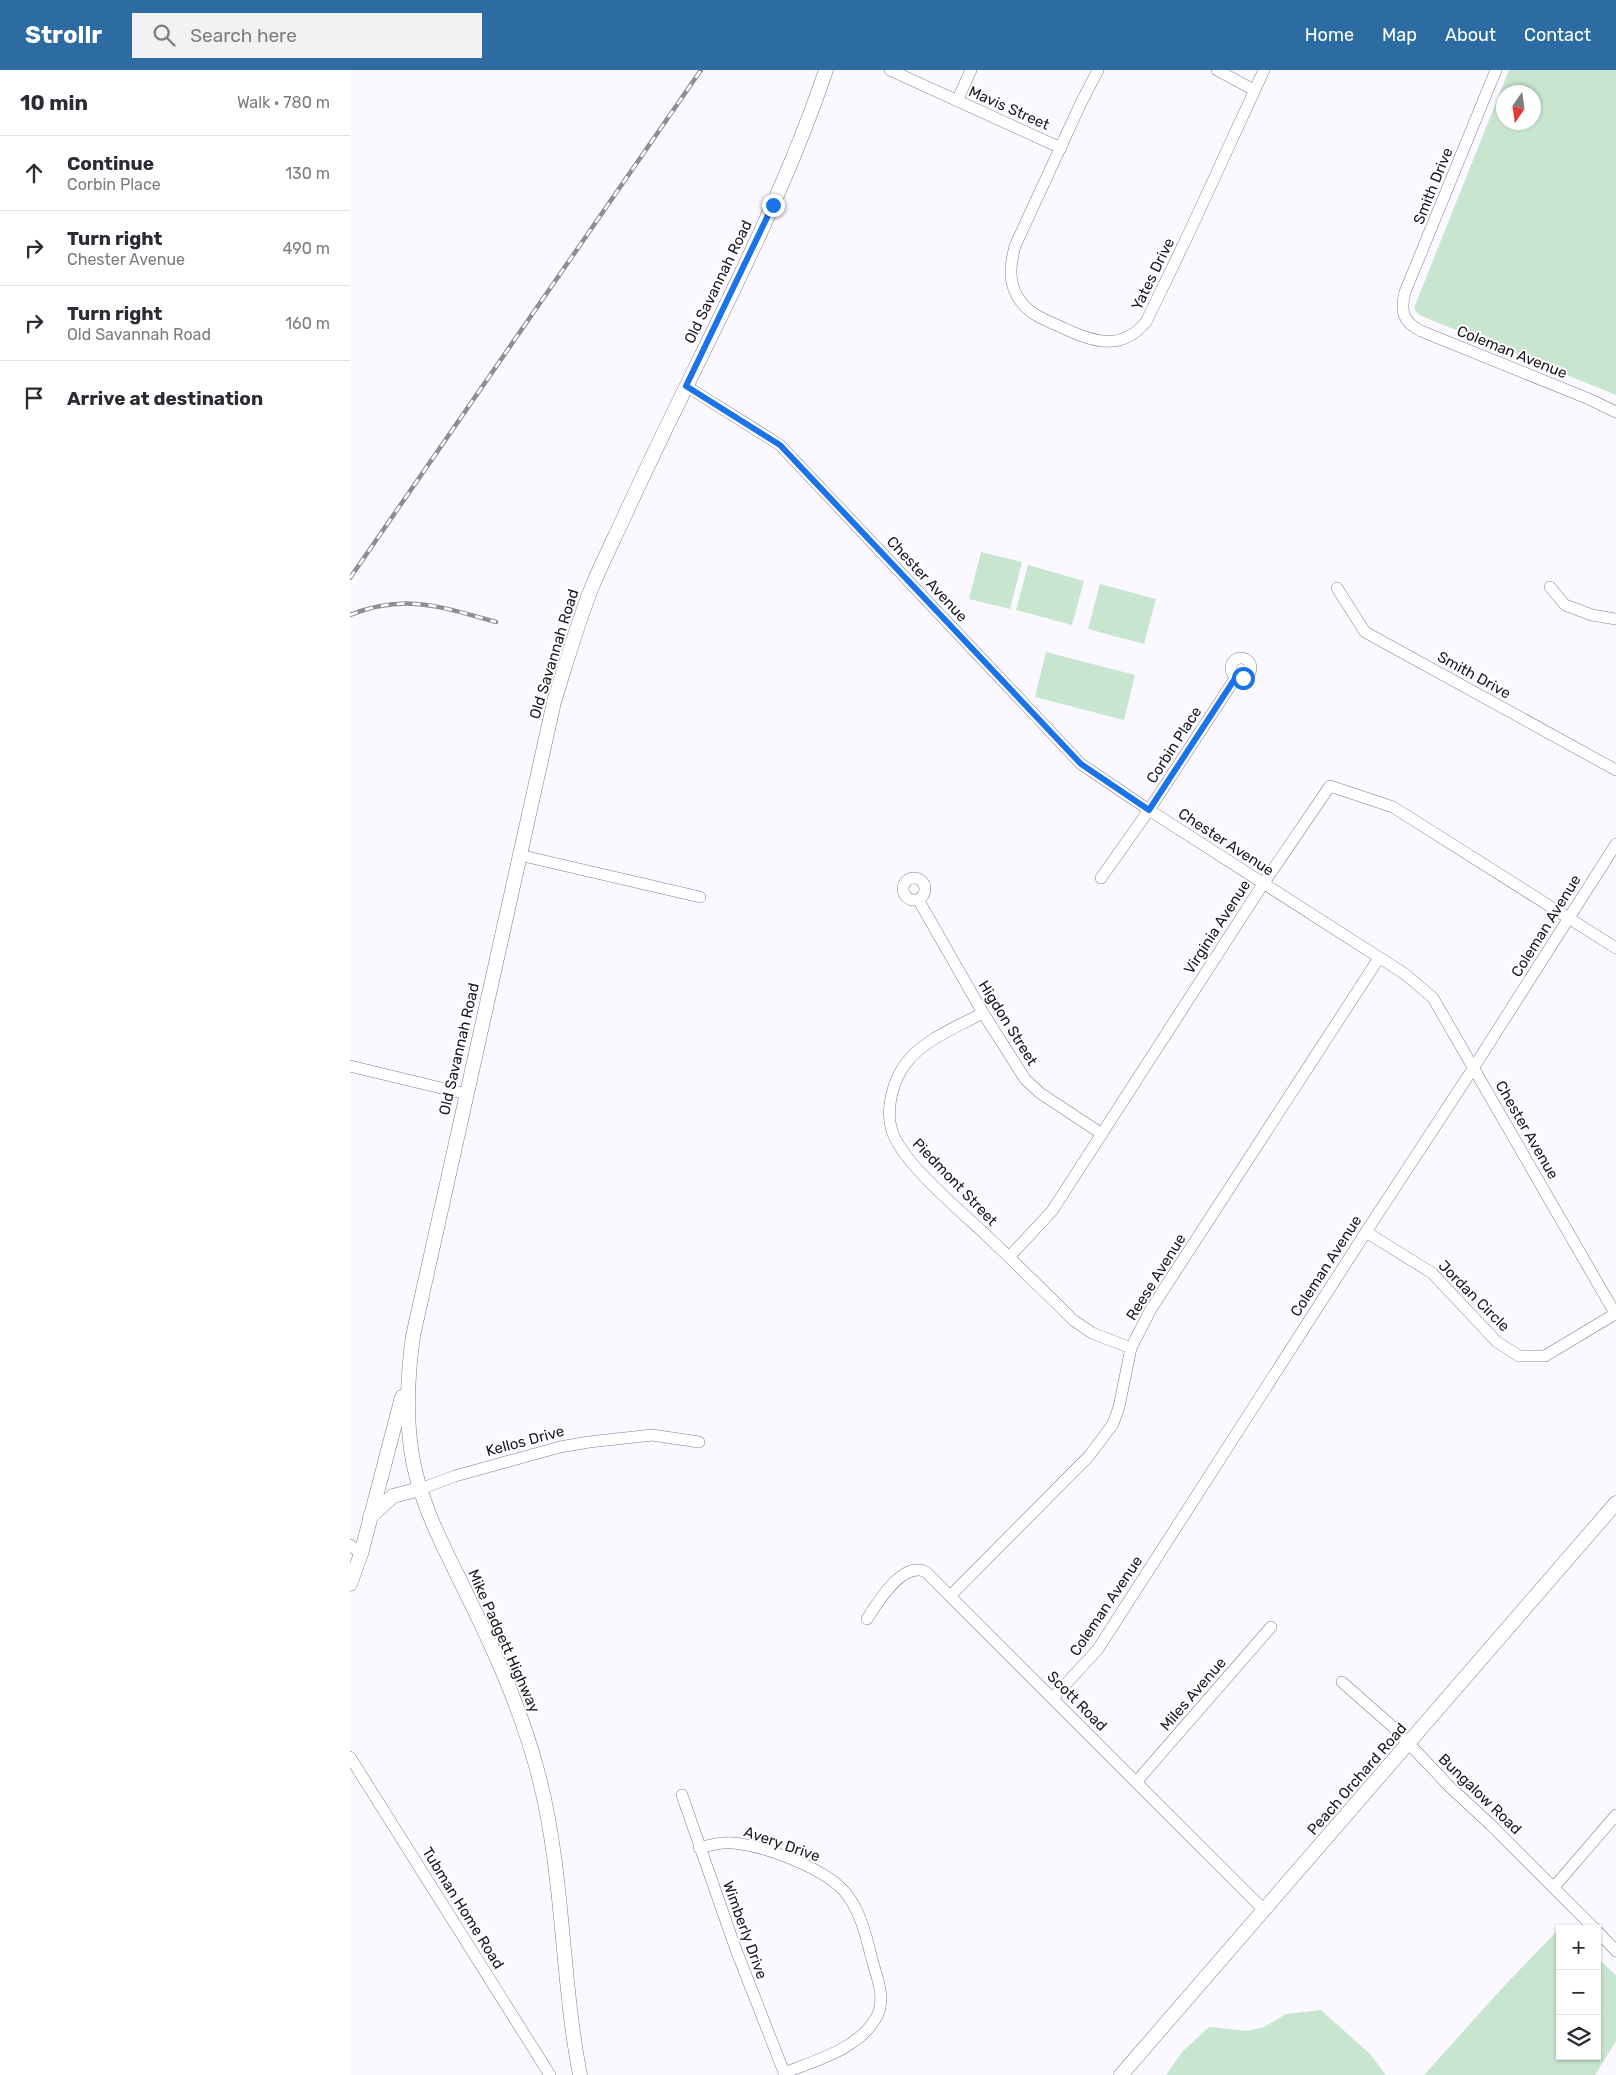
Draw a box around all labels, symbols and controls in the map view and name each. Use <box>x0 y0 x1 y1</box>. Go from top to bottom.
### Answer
search box <box>132 13 482 58</box>
text: Strollr <box>25 21 102 49</box>
icon: search <box>150 21 178 49</box>
text: Search here <box>190 24 297 47</box>
text: Home <box>1305 24 1354 46</box>
text: Map <box>1382 24 1417 46</box>
text: About <box>1445 24 1496 46</box>
text: Contact <box>1524 24 1591 46</box>
street label: Mavis Street <box>966 82 1052 134</box>
north arrow <box>1496 85 1541 130</box>
text: 10 min <box>20 90 88 115</box>
text: Walk · 780 m <box>237 93 330 112</box>
street label: Smith Drive <box>1409 145 1457 227</box>
text: Continue <box>67 152 154 175</box>
icon: ahead <box>20 159 48 187</box>
text: 130 m <box>285 164 330 183</box>
text: Corbin Place <box>67 175 161 194</box>
route end <box>762 194 785 217</box>
street label: Old Savannah Road <box>680 217 756 347</box>
text: Turn right <box>67 227 162 250</box>
icon: right <box>20 234 48 262</box>
street label: Yates Drive <box>1128 235 1178 313</box>
text: 490 m <box>282 239 330 258</box>
text: Chester Avenue <box>67 250 185 269</box>
text: Turn right <box>67 302 162 325</box>
icon: right <box>20 309 48 337</box>
text: 160 m <box>285 314 330 333</box>
street label: Coleman Avenue <box>1454 322 1570 382</box>
text: Old Savannah Road <box>67 325 211 344</box>
icon: arrive <box>20 384 48 412</box>
text: Arrive at destination <box>67 387 263 410</box>
street label: Chester Avenue <box>883 532 971 626</box>
street label: Old Savannah Road <box>526 587 582 721</box>
street label: Smith Drive <box>1434 647 1514 703</box>
route start <box>1232 667 1255 690</box>
street label: Corbin Place <box>1143 703 1205 787</box>
street label: Chester Avenue <box>1175 804 1277 880</box>
street label: Coleman Avenue <box>1507 872 1585 980</box>
street label: Virginia Avenue <box>1180 877 1254 977</box>
street label: Higdon Street <box>975 977 1041 1069</box>
street label: Old Savannah Road <box>435 981 483 1117</box>
street label: Chester Avenue <box>1492 1078 1562 1182</box>
street label: Piedmont Street <box>909 1135 1001 1229</box>
street label: Coleman Avenue <box>1287 1212 1365 1320</box>
street label: Reese Avenue <box>1122 1231 1190 1323</box>
street label: Jordan Circle <box>1435 1257 1513 1335</box>
street label: Kellos Drive <box>484 1422 566 1460</box>
street label: Coleman Avenue <box>1066 1552 1146 1660</box>
street label: Mike Padgett Highway <box>464 1567 544 1715</box>
street label: Miles Avenue <box>1156 1654 1230 1734</box>
street label: Scott Road <box>1043 1667 1111 1735</box>
street label: Peach Orchard Road <box>1303 1719 1411 1839</box>
street label: Bungalow Road <box>1435 1750 1525 1838</box>
street label: Avery Drive <box>742 1823 822 1865</box>
street label: Tubman Home Road <box>418 1844 508 1972</box>
street label: Wimberly Drive <box>719 1878 771 1982</box>
map controls <box>1556 1925 1601 2060</box>
button: + <box>1556 1925 1601 1970</box>
button: − <box>1556 1970 1601 2015</box>
button: layers <box>1556 2015 1601 2060</box>

